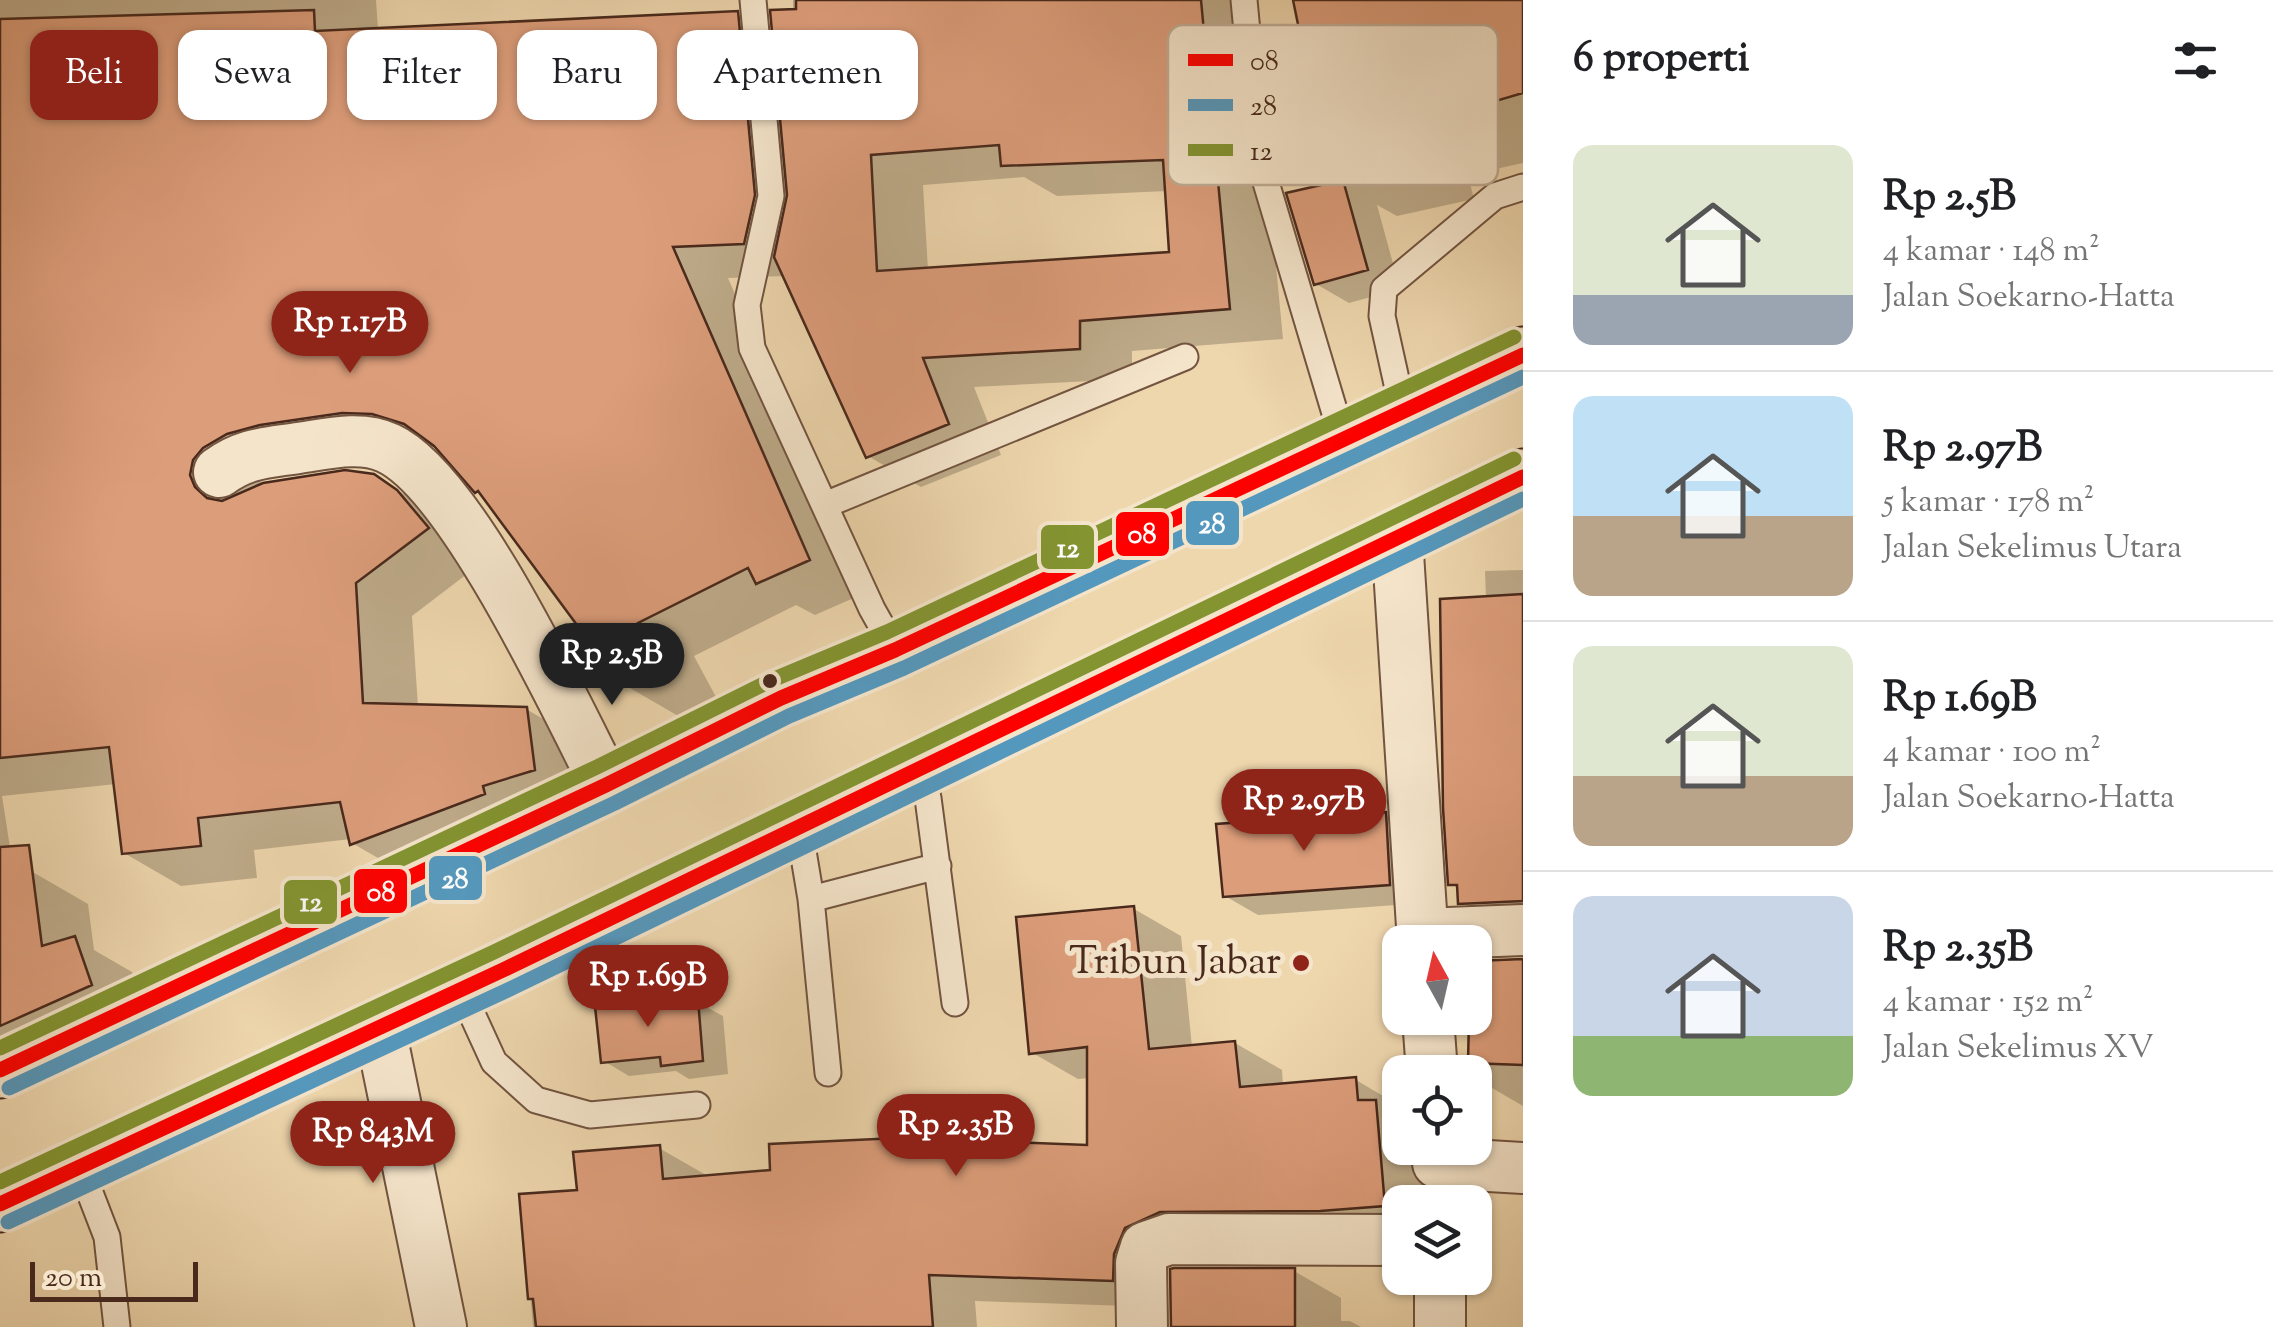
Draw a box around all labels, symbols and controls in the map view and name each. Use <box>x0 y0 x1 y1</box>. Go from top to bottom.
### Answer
legend <box>1168 25 1498 185</box>
chip: Beli <box>30 30 158 120</box>
chip: Sewa <box>178 30 327 120</box>
chip: Filter <box>347 30 497 120</box>
chip: Baru <box>517 30 657 120</box>
chip: Apartemen <box>677 30 918 120</box>
text: 6 properti <box>1573 30 1749 90</box>
icon: filters <box>2168 33 2223 88</box>
text: 08 <box>1250 43 1279 83</box>
text: 28 <box>1250 88 1277 128</box>
text: 12 <box>1250 133 1273 173</box>
text: Rp 2.5B <box>1883 169 2016 229</box>
icon: home <box>1653 185 1773 305</box>
text: 4 kamar · 148 m² <box>1883 229 2100 275</box>
text: Jalan Soekarno-Hatta <box>1883 275 2175 321</box>
pin: Rp 1.17B <box>247 291 453 376</box>
text: Rp 1.17B <box>293 300 407 346</box>
text: Rp 2.97B <box>1883 420 2042 480</box>
icon: home <box>1653 436 1773 556</box>
text: 5 kamar · 178 m² <box>1883 480 2094 526</box>
line badge: 28 <box>1184 499 1241 547</box>
text: 28 <box>1198 506 1226 546</box>
line badge: 08 <box>1114 510 1171 558</box>
text: 08 <box>1128 516 1156 556</box>
line badge: 12 <box>1039 523 1096 571</box>
text: Jalan Sekelimus Utara <box>1883 526 2182 572</box>
text: 12 <box>1057 530 1080 570</box>
pin: Rp 2.5B <box>520 623 704 708</box>
text: Rp 2.5B <box>561 632 663 678</box>
text: Rp 1.69B <box>1883 670 2037 730</box>
unlabelled marker <box>760 671 780 691</box>
icon: home <box>1653 686 1773 806</box>
text: 4 kamar · 100 m² <box>1883 730 2101 776</box>
pin: Rp 2.97B <box>1201 769 1407 854</box>
text: Jalan Soekarno-Hatta <box>1883 776 2175 822</box>
text: Rp 2.97B <box>1243 778 1365 824</box>
line badge: 28 <box>427 854 484 902</box>
text: 28 <box>441 861 469 901</box>
line badge: 08 <box>352 867 409 915</box>
text: 08 <box>367 874 395 914</box>
line badge: 12 <box>282 878 339 926</box>
text: 12 <box>300 884 323 924</box>
text: Rp 2.35B <box>1883 920 2033 980</box>
north arrow <box>1382 925 1492 1035</box>
map controls <box>1382 925 1492 1295</box>
place label: Tribun Jabar <box>1069 935 1281 992</box>
icon: home <box>1653 936 1773 1056</box>
pin: Rp 1.69B <box>545 945 751 1030</box>
marker: Tribun Jabar <box>1290 952 1312 974</box>
text: Rp 1.69B <box>589 954 707 1000</box>
text: 4 kamar · 152 m² <box>1883 980 2093 1026</box>
text: Jalan Sekelimus XV <box>1883 1026 2154 1072</box>
button: locate <box>1382 1055 1492 1165</box>
pin: Rp 2.35B <box>853 1094 1059 1179</box>
pin: Rp 843M <box>281 1101 465 1186</box>
text: Rp 2.35B <box>899 1103 1013 1149</box>
text: Rp 843M <box>312 1110 434 1156</box>
button: layers <box>1382 1185 1492 1295</box>
scale bar <box>30 1257 198 1302</box>
text: 20 m <box>45 1259 102 1299</box>

